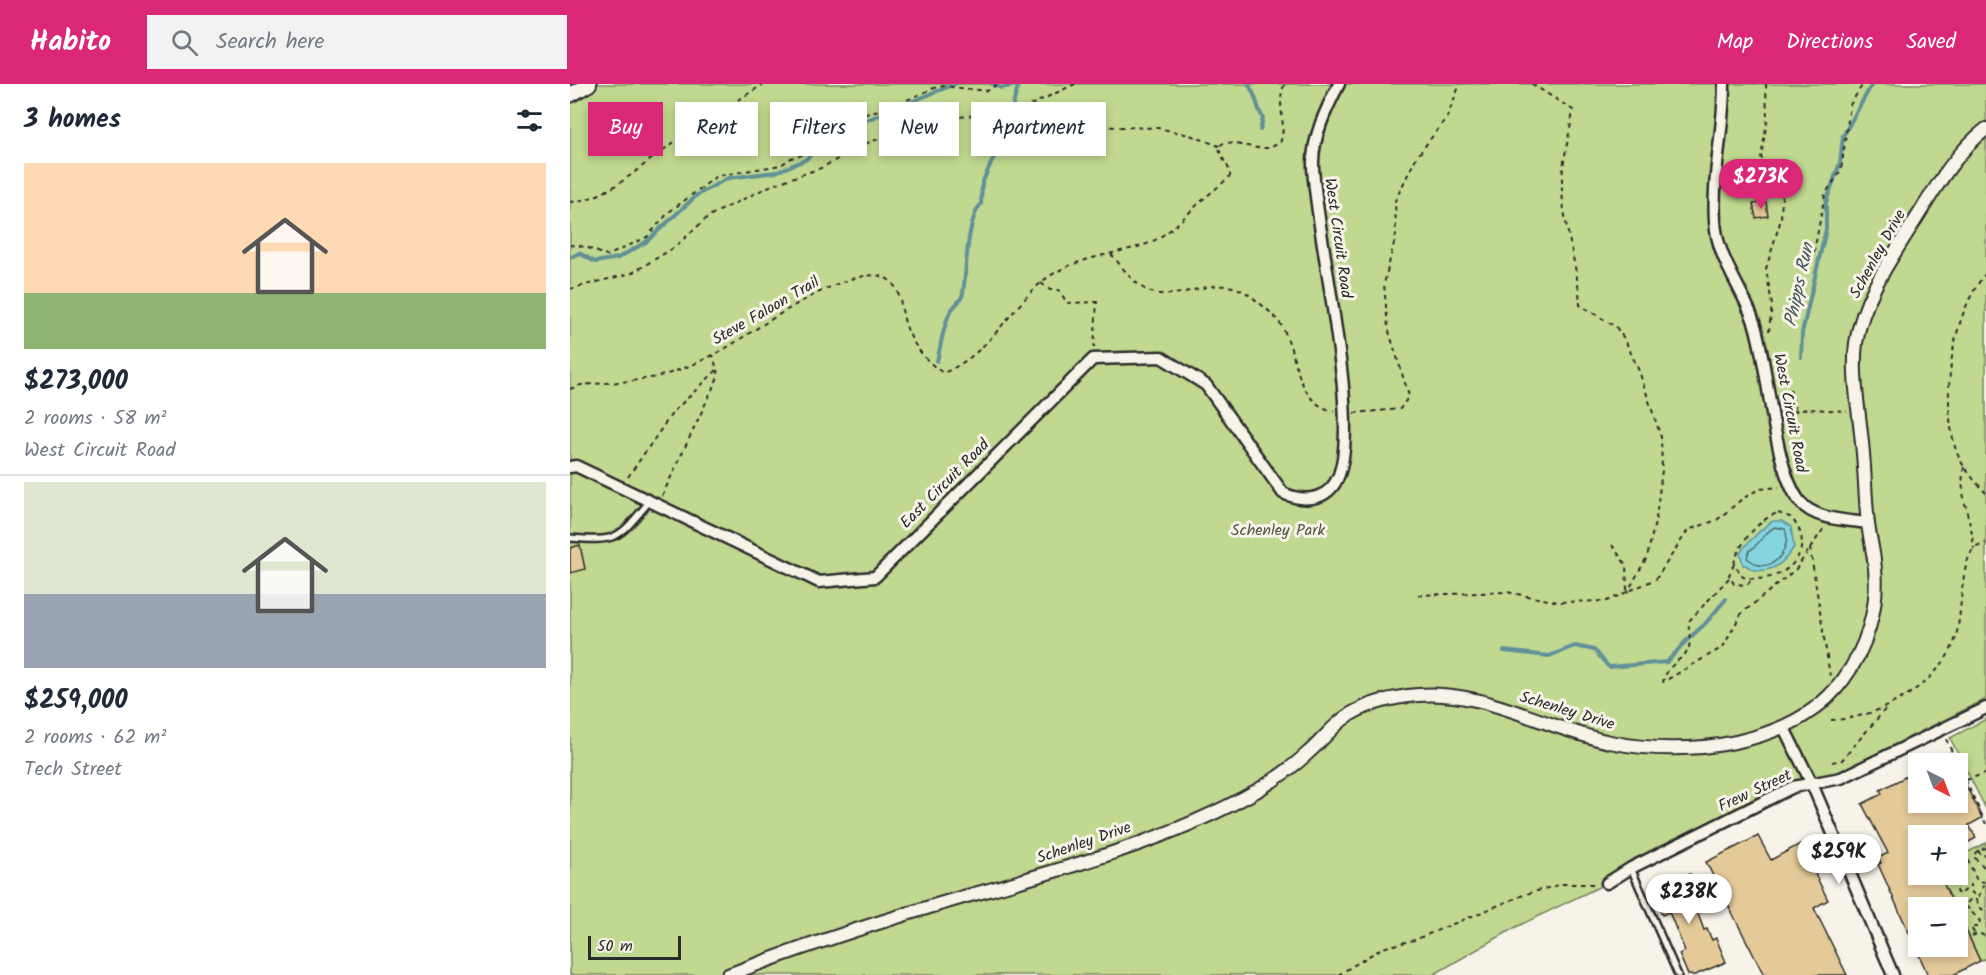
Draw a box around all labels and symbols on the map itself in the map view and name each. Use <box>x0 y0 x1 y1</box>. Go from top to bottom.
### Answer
pin: $273K <box>1719 159 1803 210</box>
street label: West Circuit Road <box>1317 176 1359 301</box>
street label: Schenley Drive <box>1843 205 1913 303</box>
water label: Phipps Run <box>1777 239 1823 329</box>
street label: Steve Faloon Trail <box>708 270 825 352</box>
street label: West Circuit Road <box>1766 351 1814 476</box>
street label: East Circuit Road <box>894 433 996 535</box>
park label: Schenley Park <box>1231 518 1325 543</box>
street label: Schenley Drive <box>1516 685 1618 737</box>
north arrow <box>1908 753 1968 813</box>
street label: Frew Street <box>1714 763 1797 819</box>
street label: Schenley Drive <box>1033 815 1135 871</box>
pin: $259K <box>1797 834 1881 885</box>
pin: $238K <box>1647 874 1731 925</box>
scale bar <box>588 933 681 960</box>

